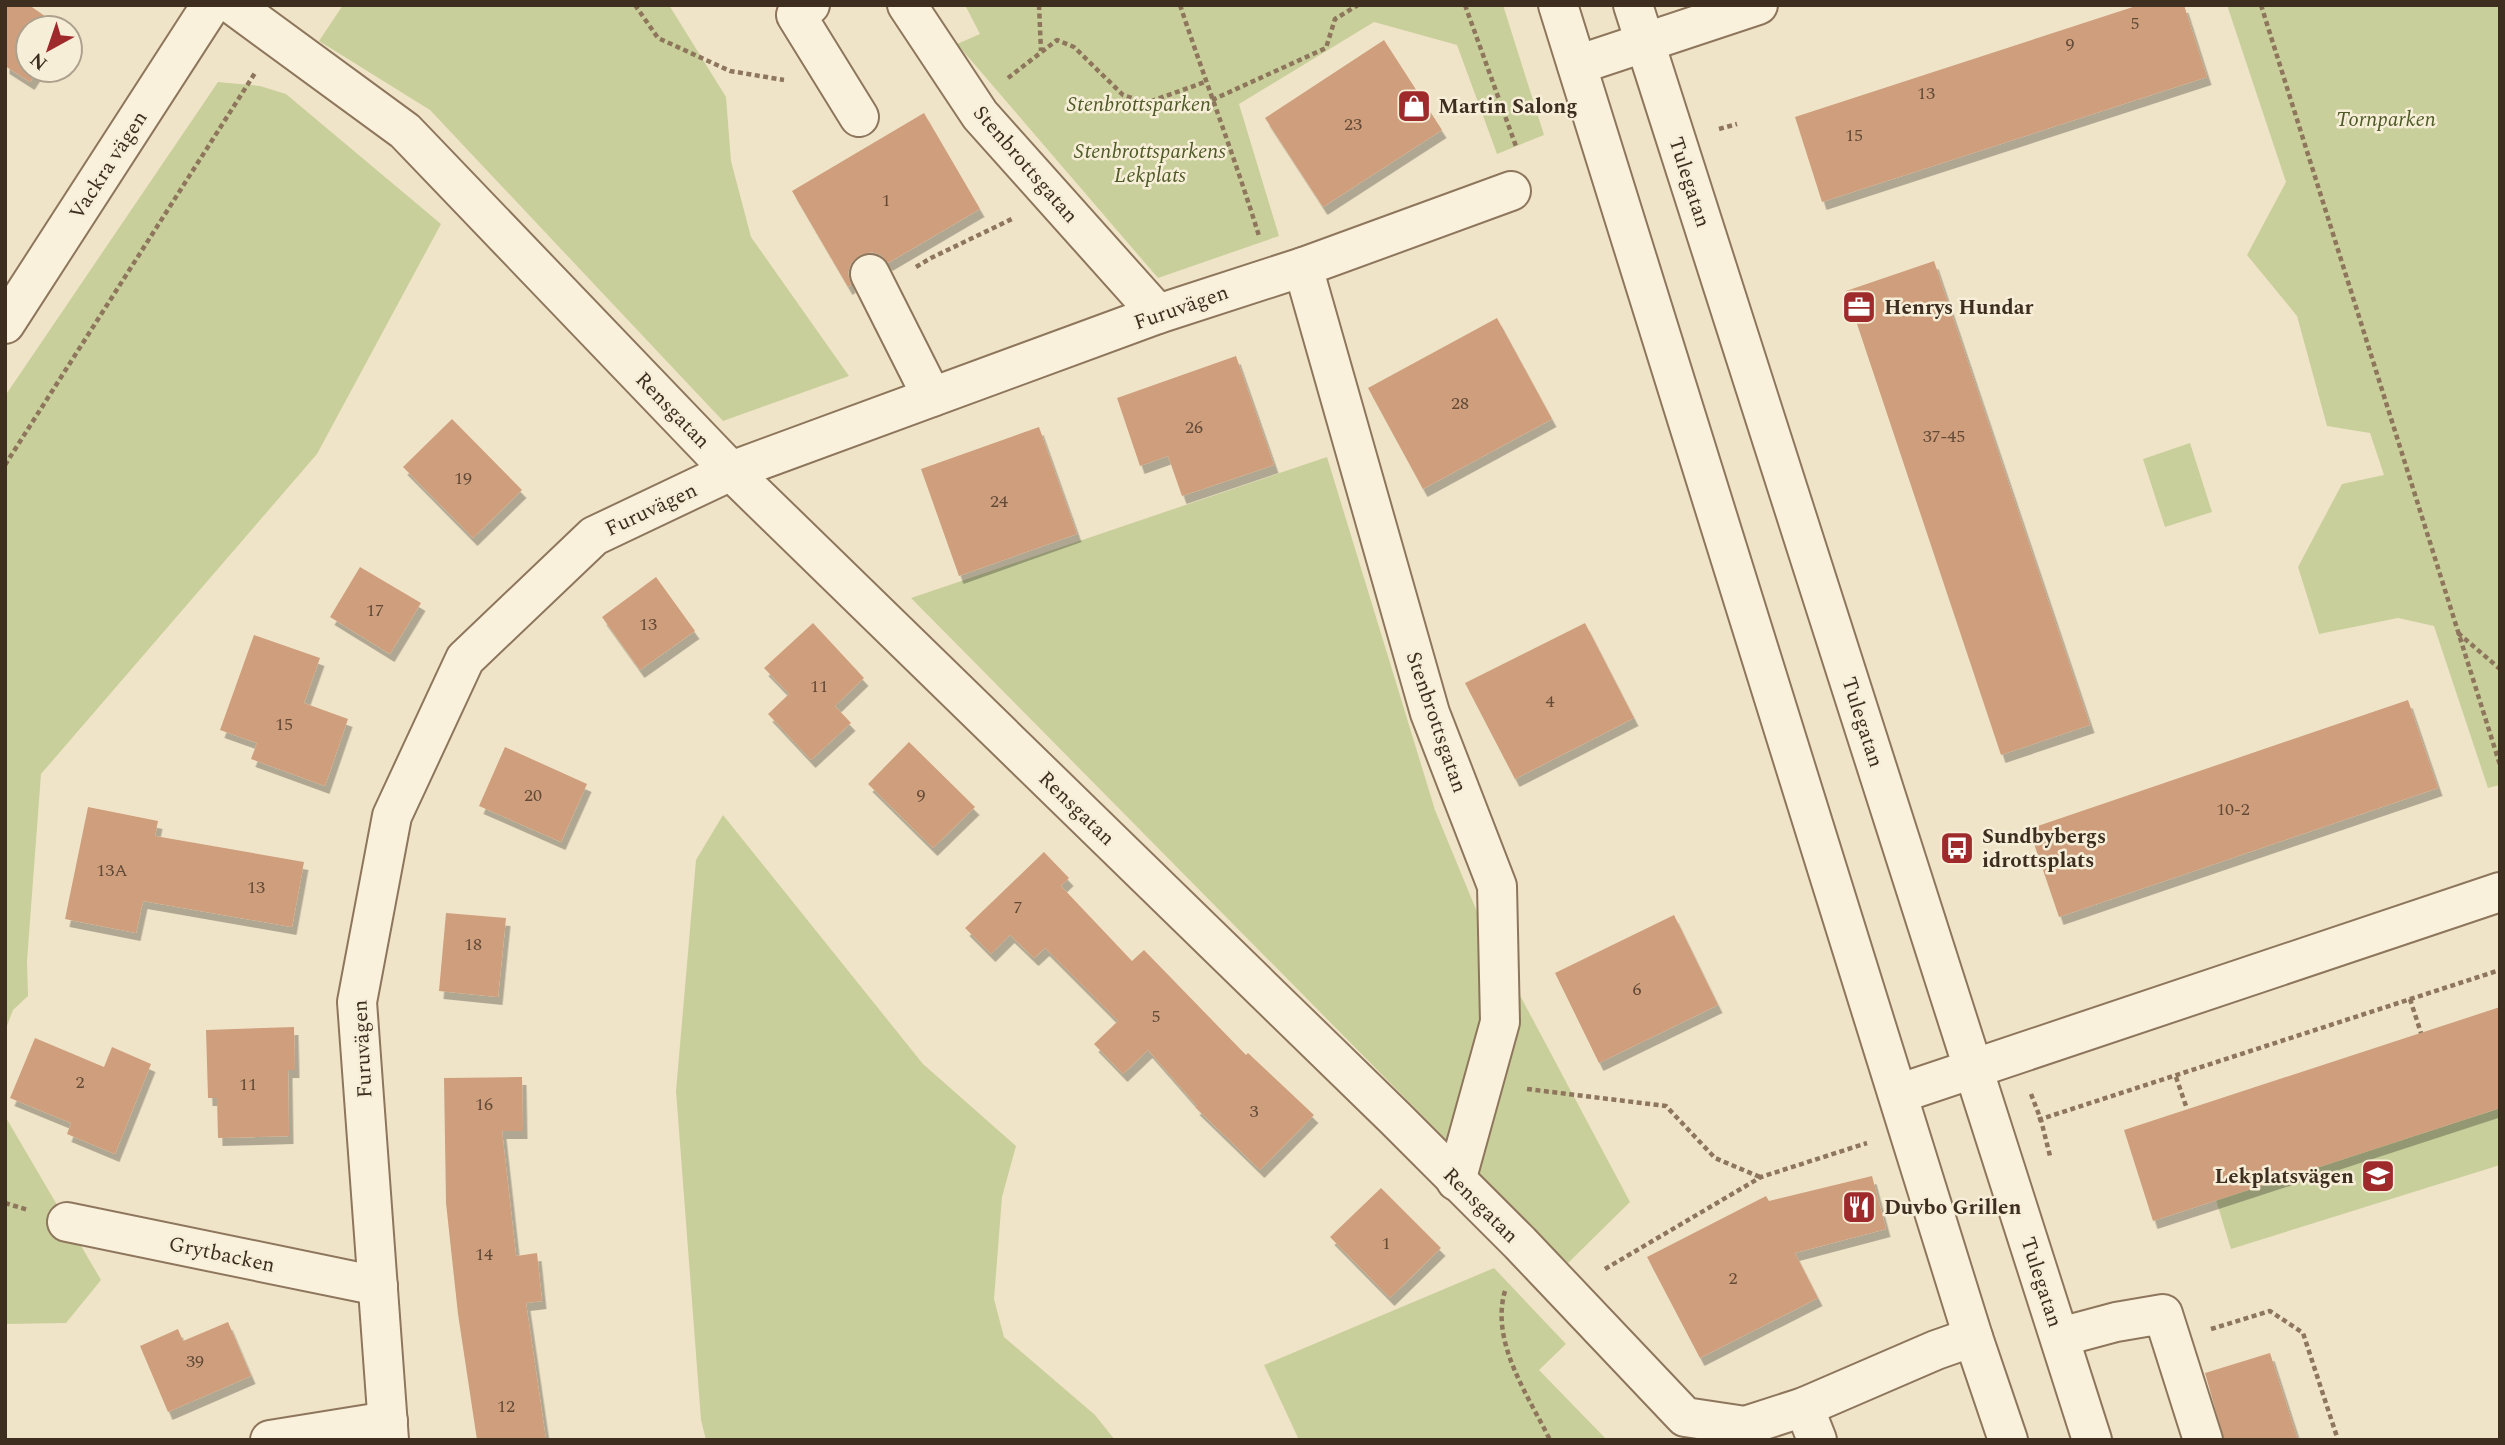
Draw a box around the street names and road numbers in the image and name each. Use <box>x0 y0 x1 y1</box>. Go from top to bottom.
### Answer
street label: Stenbrottsgatan <box>965 98 1086 231</box>
street label: Vackra vägen <box>62 105 156 226</box>
street label: Tulegatan <box>1659 133 1719 232</box>
street label: Furuvägen <box>1130 277 1233 339</box>
street label: Rensgatan <box>627 365 717 457</box>
street label: Furuvägen <box>600 475 703 545</box>
street label: Stenbrottsgatan <box>1397 647 1475 797</box>
street label: Tulegatan <box>1832 673 1892 772</box>
street label: Rensgatan <box>1030 764 1122 854</box>
street label: Furuvägen <box>344 999 382 1099</box>
street label: Rensgatan <box>1435 1160 1526 1251</box>
street label: Grytbacken <box>166 1228 278 1282</box>
street label: Tulegatan <box>2011 1233 2071 1332</box>

